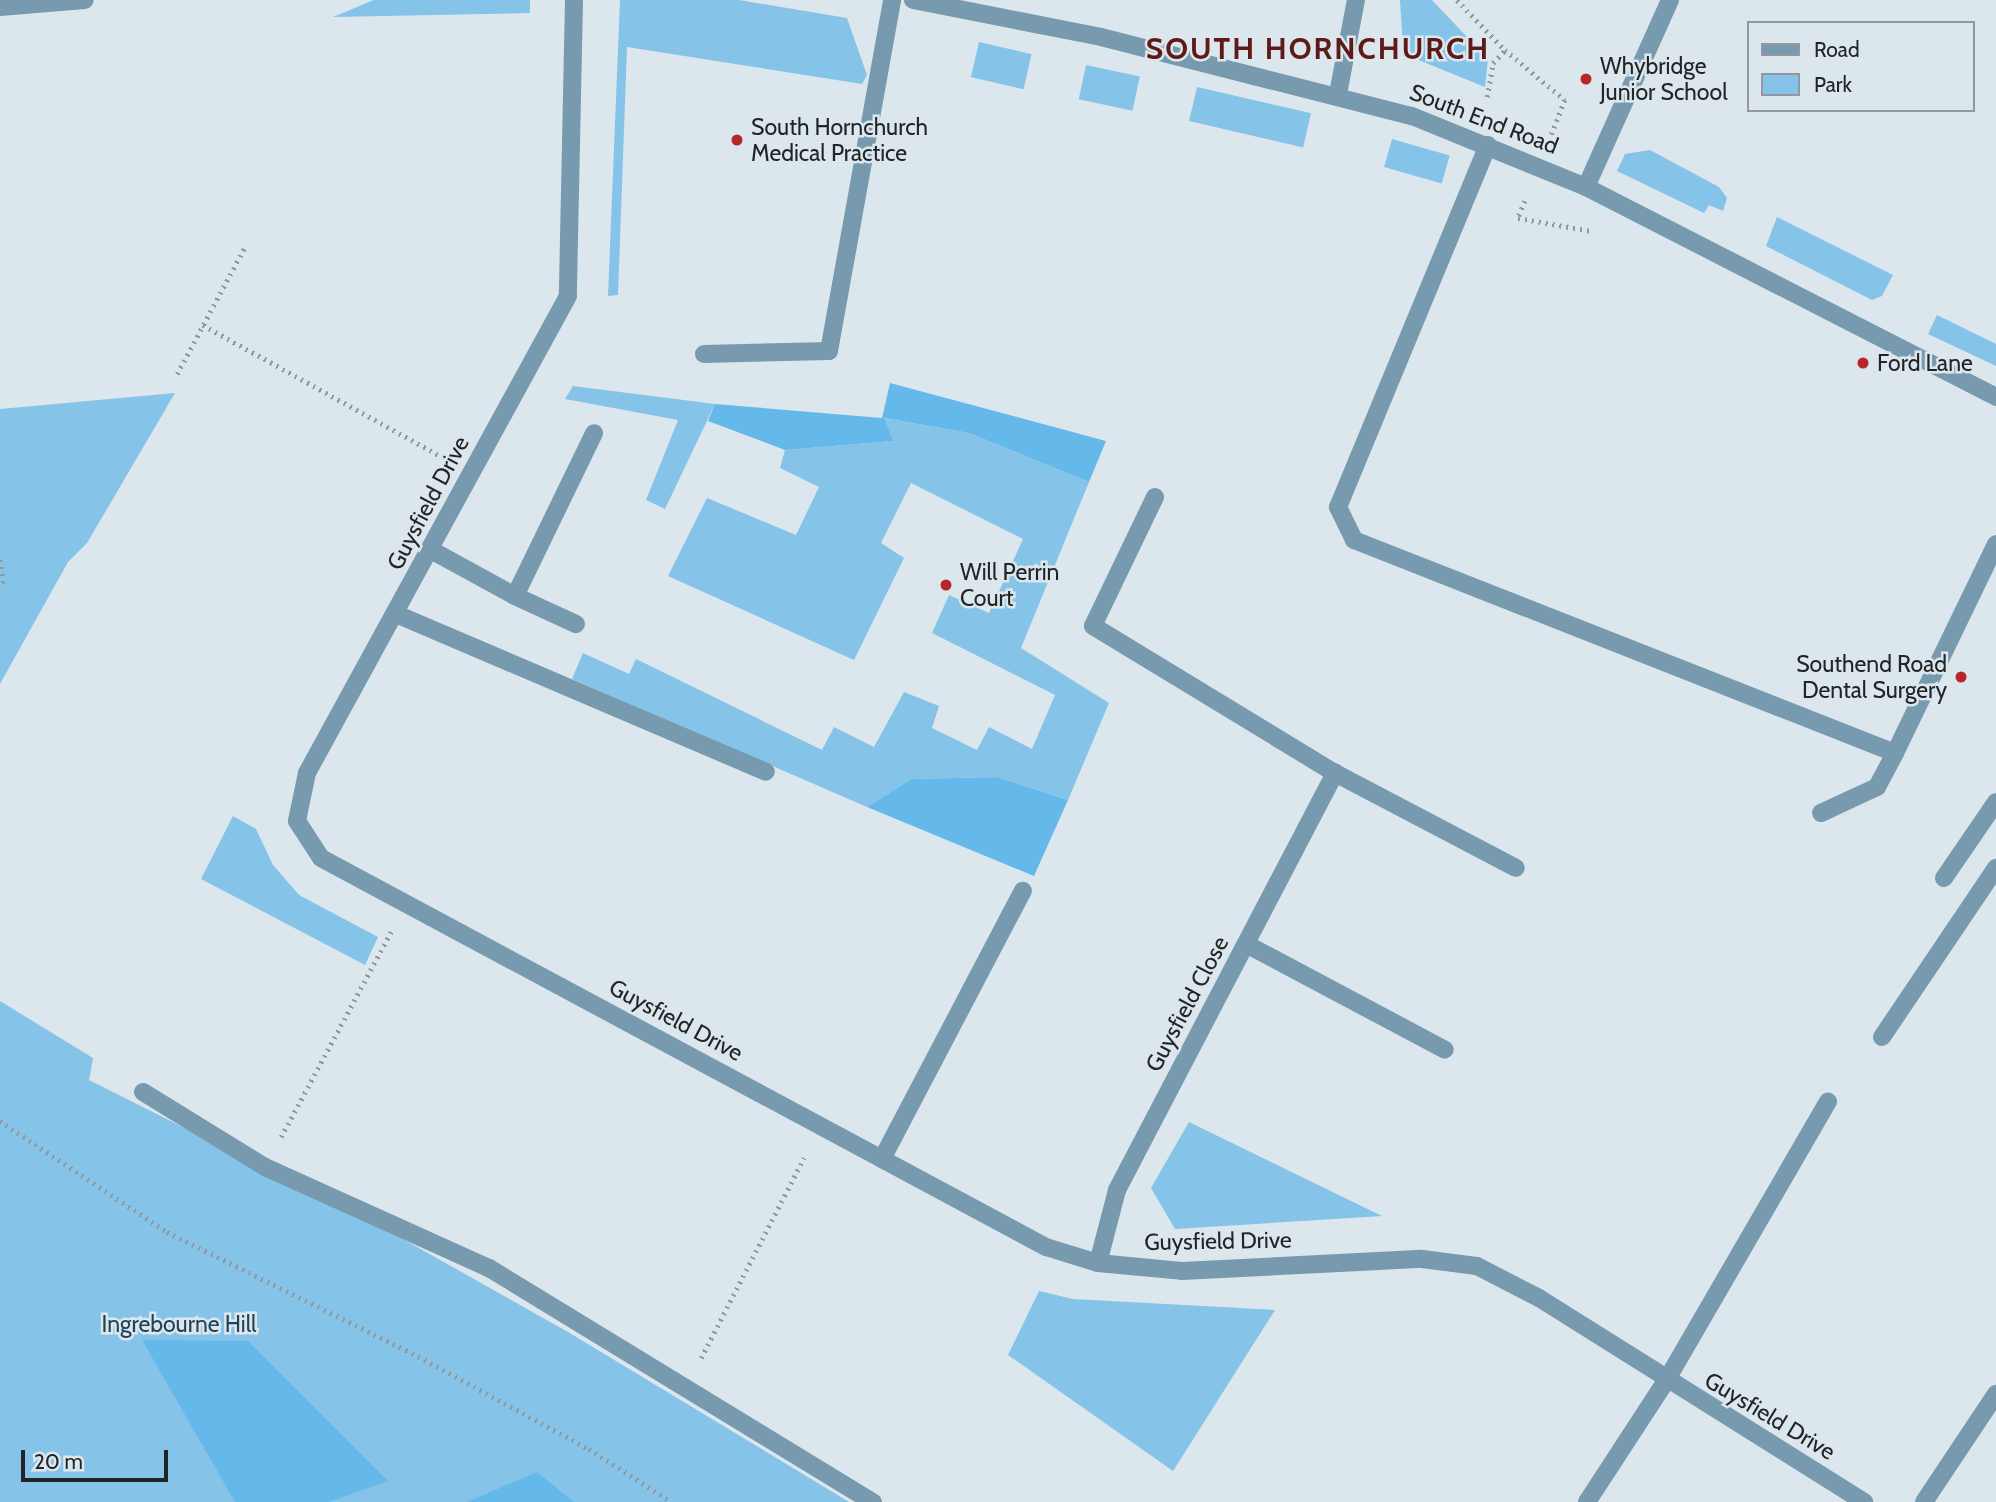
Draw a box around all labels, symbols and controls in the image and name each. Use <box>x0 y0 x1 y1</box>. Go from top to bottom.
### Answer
legend <box>1748 21 1975 112</box>
district label: SOUTH HORNCHURCH <box>1148 31 1488 67</box>
text: Road <box>1814 37 1860 62</box>
place label: Whybridge Junior School <box>1600 52 1728 106</box>
marker: Whybridge Junior School <box>1578 71 1594 87</box>
text: Park <box>1814 72 1852 97</box>
street label: South End Road <box>1406 78 1562 160</box>
place label: South Hornchurch Medical Practice <box>751 113 928 167</box>
marker: South Hornchurch Medical Practice <box>729 132 745 148</box>
place label: Ford Lane <box>1877 349 1973 377</box>
marker: Ford Lane <box>1855 355 1871 371</box>
street label: Guysfield Drive <box>381 431 475 575</box>
place label: Will Perrin Court <box>960 558 1059 612</box>
marker: Will Perrin Court <box>938 577 954 593</box>
place label: Southend Road Dental Surgery <box>1796 650 1947 704</box>
marker: Southend Road Dental Surgery <box>1953 669 1969 685</box>
street label: Guysfield Close <box>1140 932 1234 1076</box>
street label: Guysfield Drive <box>604 973 748 1067</box>
street label: Guysfield Drive <box>1144 1226 1292 1256</box>
park label: Ingrebourne Hill <box>101 1310 257 1338</box>
street label: Guysfield Drive <box>1700 1366 1840 1466</box>
scale bar <box>24 1436 172 1480</box>
text: 20 m <box>34 1449 83 1474</box>

